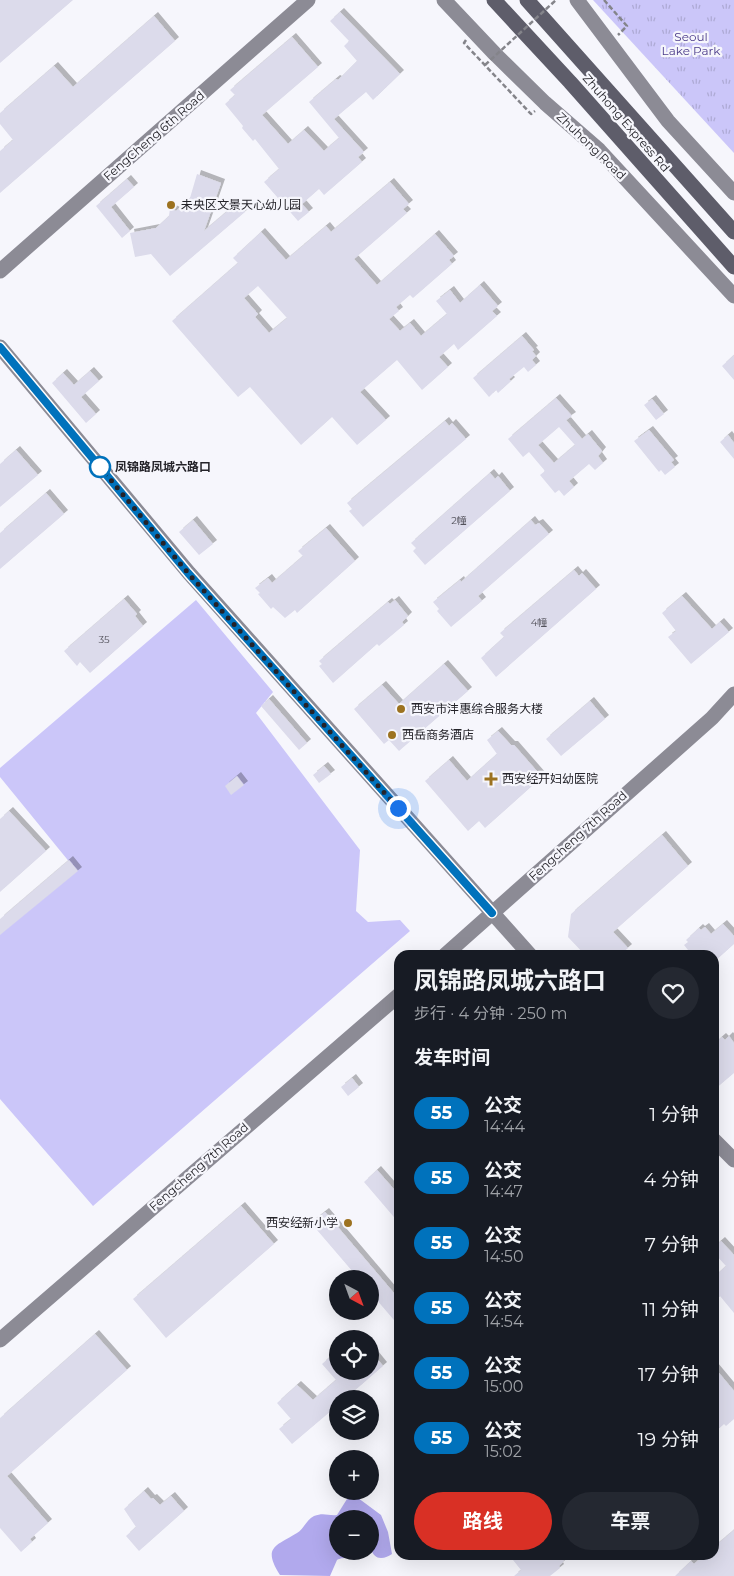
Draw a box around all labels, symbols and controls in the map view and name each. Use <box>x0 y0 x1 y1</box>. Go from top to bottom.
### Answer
park label: Seoul Lake Park <box>662 29 721 58</box>
street label: Zhuhong Express Rd <box>580 71 673 175</box>
street label: FengCheng 6th Road <box>100 88 207 184</box>
street label: Zhuhong Road <box>554 109 629 182</box>
place label: 未央区文景天心幼儿园 <box>181 197 301 212</box>
marker: 未央区文景天心幼儿园 <box>165 199 177 211</box>
marker: 凤锦路凤城六路口 <box>89 456 111 478</box>
place label: 凤锦路凤城六路口 <box>115 459 211 474</box>
house number: 2幢 <box>451 514 467 527</box>
house number: 4幢 <box>531 616 547 629</box>
house number: 35 <box>98 633 110 646</box>
place label: 西安市沣惠综合服务大楼 <box>411 701 543 716</box>
marker: 西安市沣惠综合服务大楼 <box>395 703 407 715</box>
place label: 西岳商务酒店 <box>402 727 474 742</box>
marker: 西岳商务酒店 <box>386 729 398 741</box>
place label: 西安经开妇幼医院 <box>502 771 598 786</box>
marker: 西安经开妇幼医院 <box>484 772 498 786</box>
street label: Fengcheng 7th Road <box>526 788 630 884</box>
your location <box>386 796 411 821</box>
text: 凤锦路凤城六路口 <box>414 966 606 995</box>
button: heart <box>647 967 699 1019</box>
text: 步行 · 4 分钟 · 250 m <box>414 1004 568 1023</box>
text: 发车时间 <box>414 1046 490 1069</box>
text: 公交 <box>484 1094 522 1117</box>
text: 55 <box>431 1102 452 1124</box>
text: 1 分钟 <box>649 1103 699 1126</box>
text: 14:44 <box>484 1117 525 1136</box>
street label: Fengcheng 7th Road <box>146 1119 251 1214</box>
text: 公交 <box>484 1159 522 1182</box>
text: 55 <box>431 1167 452 1189</box>
text: 4 分钟 <box>643 1168 699 1191</box>
text: 14:47 <box>484 1182 523 1201</box>
place label: 西安经新小学 <box>266 1215 338 1230</box>
marker: 西安经新小学 <box>342 1217 354 1229</box>
text: 公交 <box>484 1224 522 1247</box>
text: 55 <box>431 1232 452 1254</box>
text: 7 分钟 <box>645 1233 699 1256</box>
text: 14:50 <box>484 1247 524 1266</box>
north arrow <box>329 1270 379 1320</box>
map controls <box>329 1270 379 1560</box>
text: 公交 <box>484 1289 522 1312</box>
text: 55 <box>431 1297 452 1319</box>
text: 11 分钟 <box>642 1298 699 1321</box>
text: 14:54 <box>484 1312 523 1331</box>
button: locate <box>329 1330 379 1380</box>
text: 公交 <box>484 1354 522 1377</box>
text: 55 <box>431 1362 452 1384</box>
text: 17 分钟 <box>638 1363 699 1386</box>
text: 15:00 <box>484 1377 523 1396</box>
button: layers <box>329 1390 379 1440</box>
text: 公交 <box>484 1419 522 1442</box>
text: 55 <box>431 1427 452 1449</box>
text: 19 分钟 <box>638 1428 699 1451</box>
text: 15:02 <box>484 1442 522 1461</box>
button: + <box>329 1450 379 1500</box>
button: 路线 <box>414 1492 552 1550</box>
button: 车票 <box>562 1492 699 1550</box>
button: − <box>329 1510 379 1560</box>

